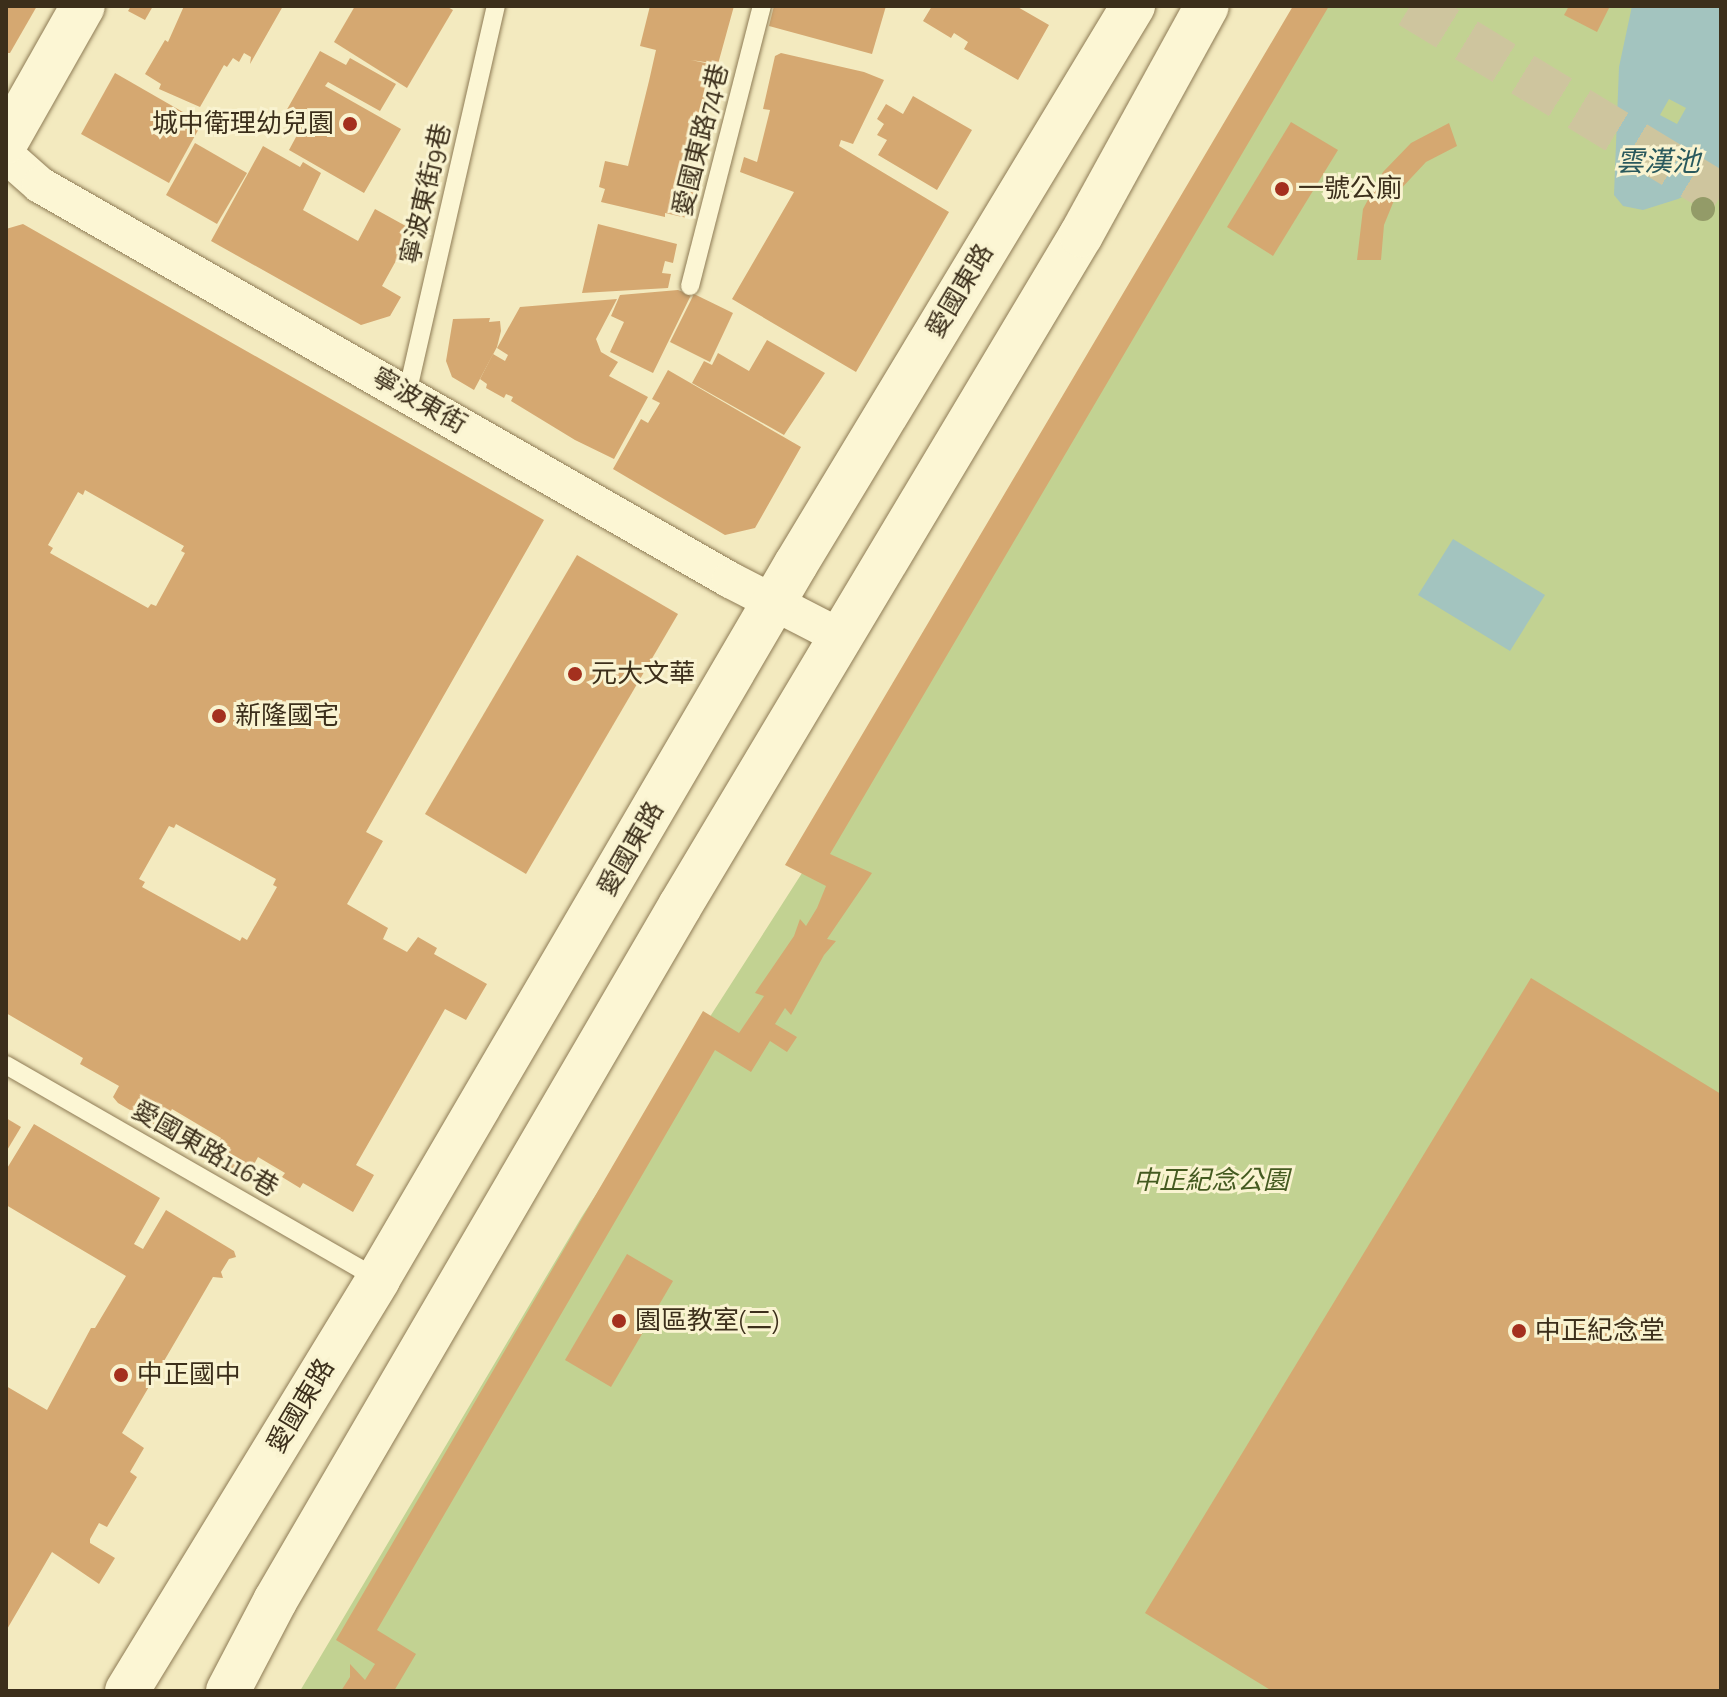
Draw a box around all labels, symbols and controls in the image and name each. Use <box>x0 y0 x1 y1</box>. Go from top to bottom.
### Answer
street label: 愛國東路74巷 <box>667 61 735 219</box>
place label: 城中衛理幼兒園 <box>152 108 334 140</box>
marker: 城中衛理幼兒園 <box>341 115 359 133</box>
street label: 寧波東街9巷 <box>395 120 457 268</box>
water label: 雲漢池 <box>1616 145 1700 179</box>
place label: 一號公廁 <box>1298 173 1402 205</box>
marker: 一號公廁 <box>1273 180 1291 198</box>
street label: 愛國東路 <box>920 238 1000 344</box>
street label: 寧波東街 <box>366 361 472 441</box>
place label: 元大文華 <box>591 658 695 690</box>
marker: 元大文華 <box>566 665 584 683</box>
place label: 新隆國宅 <box>235 700 339 732</box>
marker: 新隆國宅 <box>210 707 228 725</box>
street label: 愛國東路 <box>591 796 671 902</box>
street label: 愛國東路116巷 <box>126 1095 284 1203</box>
park label: 中正紀念公園 <box>1133 1165 1289 1197</box>
place label: 園區教室(二) <box>635 1305 779 1337</box>
marker: 園區教室(二) <box>610 1312 628 1330</box>
place label: 中正紀念堂 <box>1535 1315 1665 1347</box>
marker: 中正紀念堂 <box>1510 1322 1528 1340</box>
street label: 愛國東路 <box>261 1353 341 1459</box>
place label: 中正國中 <box>137 1359 241 1391</box>
marker: 中正國中 <box>112 1366 130 1384</box>

